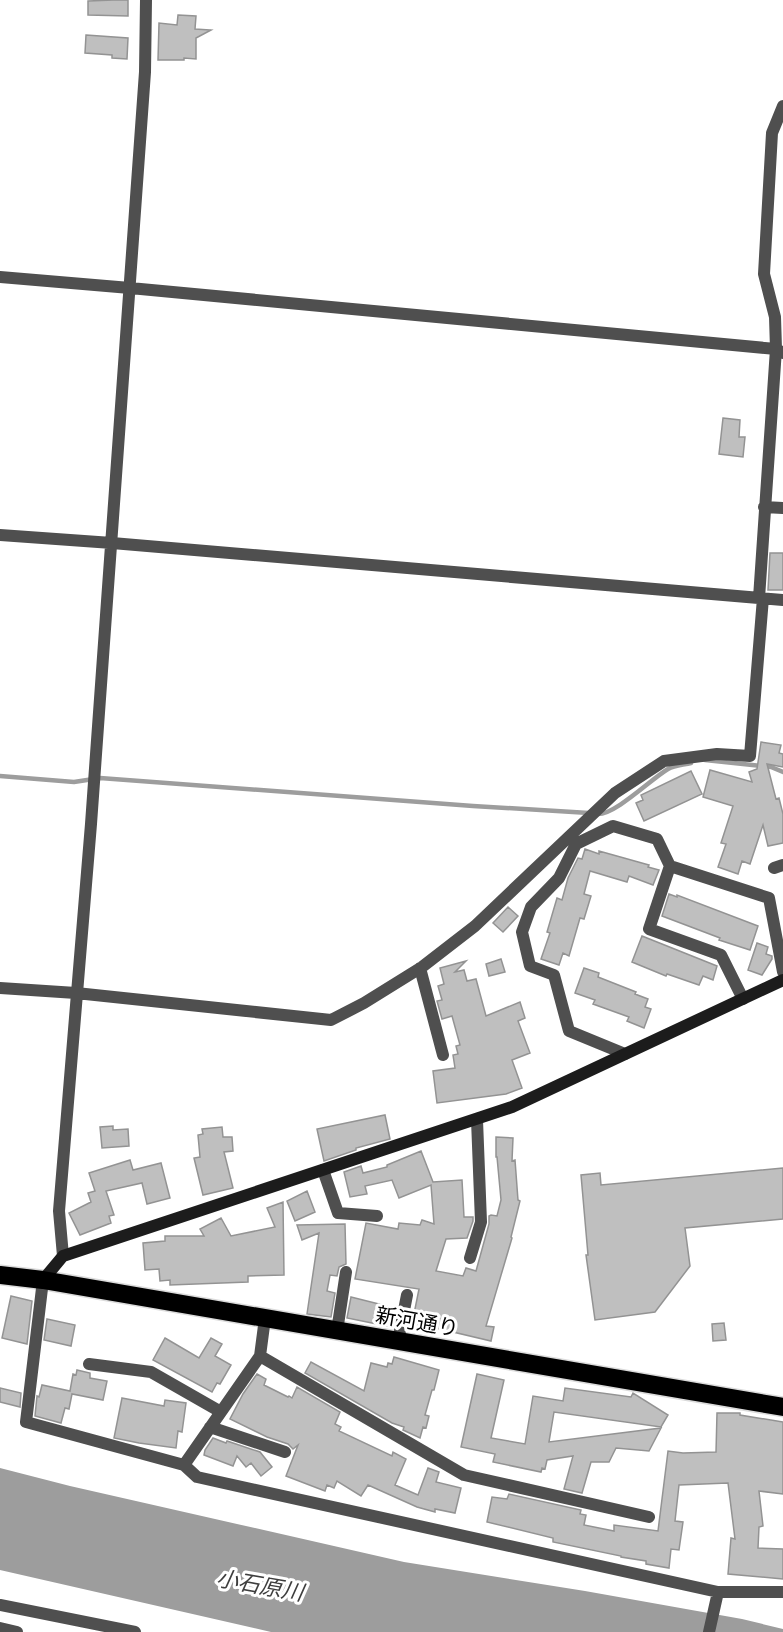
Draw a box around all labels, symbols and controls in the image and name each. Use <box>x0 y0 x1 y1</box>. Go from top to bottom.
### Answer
street label: 新河通り <box>373 1301 461 1342</box>
water label: 小石原川 <box>214 1564 308 1607</box>

